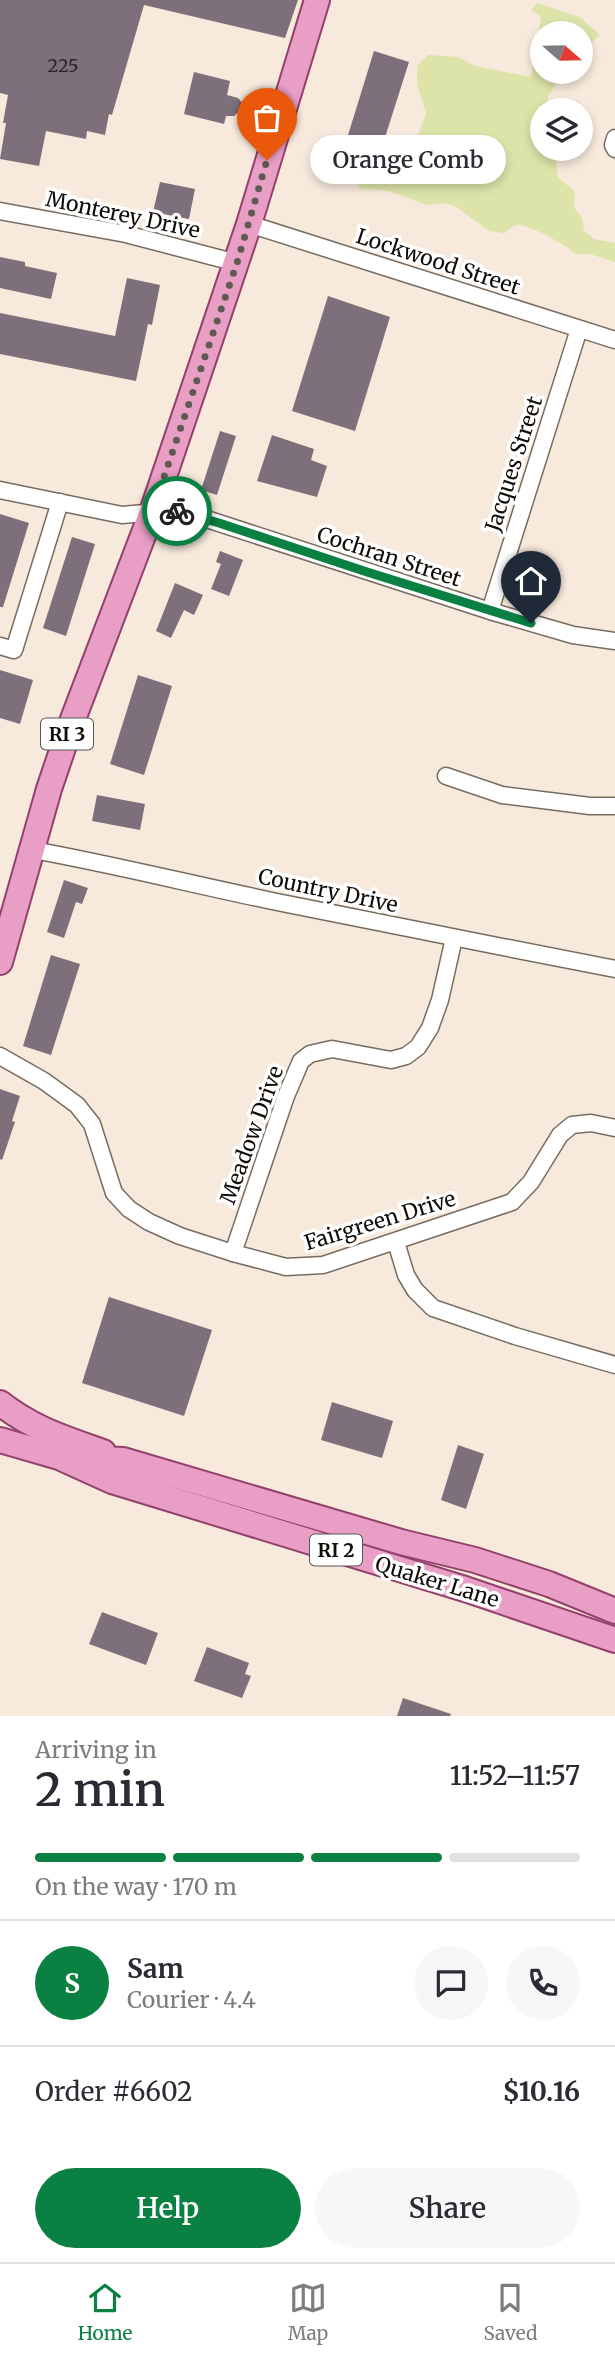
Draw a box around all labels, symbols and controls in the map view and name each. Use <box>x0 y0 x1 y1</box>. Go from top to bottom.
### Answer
north arrow <box>530 21 593 84</box>
map controls <box>530 21 593 161</box>
house number: 225 <box>48 54 78 77</box>
pin <box>237 88 297 160</box>
button: layers <box>530 98 593 161</box>
icon: bag <box>248 99 286 137</box>
callout: Orange Comb <box>309 136 505 184</box>
text: Orange Comb <box>332 145 484 174</box>
street label: Monterey Drive <box>44 185 203 244</box>
street label: Lockwood Street <box>353 222 524 301</box>
street label: Jacques Street <box>479 393 548 536</box>
courier <box>142 476 212 546</box>
icon: bike <box>158 492 196 530</box>
street label: Cochran Street <box>314 521 465 593</box>
pin <box>501 551 561 623</box>
icon: home <box>512 562 550 600</box>
road number: RI 3 <box>41 719 93 750</box>
street label: Country Drive <box>256 863 400 919</box>
street label: Meadow Drive <box>214 1062 289 1208</box>
street label: Fairgreen Drive <box>301 1185 459 1256</box>
road number: RI 2 <box>310 1534 362 1566</box>
street label: Quaker Lane <box>372 1550 502 1613</box>
text: Arriving in <box>35 1735 157 1764</box>
text: 11:52–11:57 <box>450 1759 580 1792</box>
text: 2 min <box>35 1761 165 1819</box>
text: On the way · 170 m <box>35 1872 237 1901</box>
button: chat <box>414 1946 488 2020</box>
button: phone <box>506 1946 580 2020</box>
text: Sam <box>127 1952 184 1985</box>
text: S <box>64 1967 80 2000</box>
text: Courier · 4.4 <box>127 1985 256 2014</box>
text: Order #6602 <box>35 2075 192 2108</box>
text: $10.16 <box>502 2075 580 2108</box>
button: Help <box>35 2168 301 2248</box>
button: Share <box>315 2168 580 2248</box>
tab: Home <box>78 2279 132 2345</box>
tab: Map <box>288 2279 328 2345</box>
tab: Saved <box>483 2279 537 2345</box>

